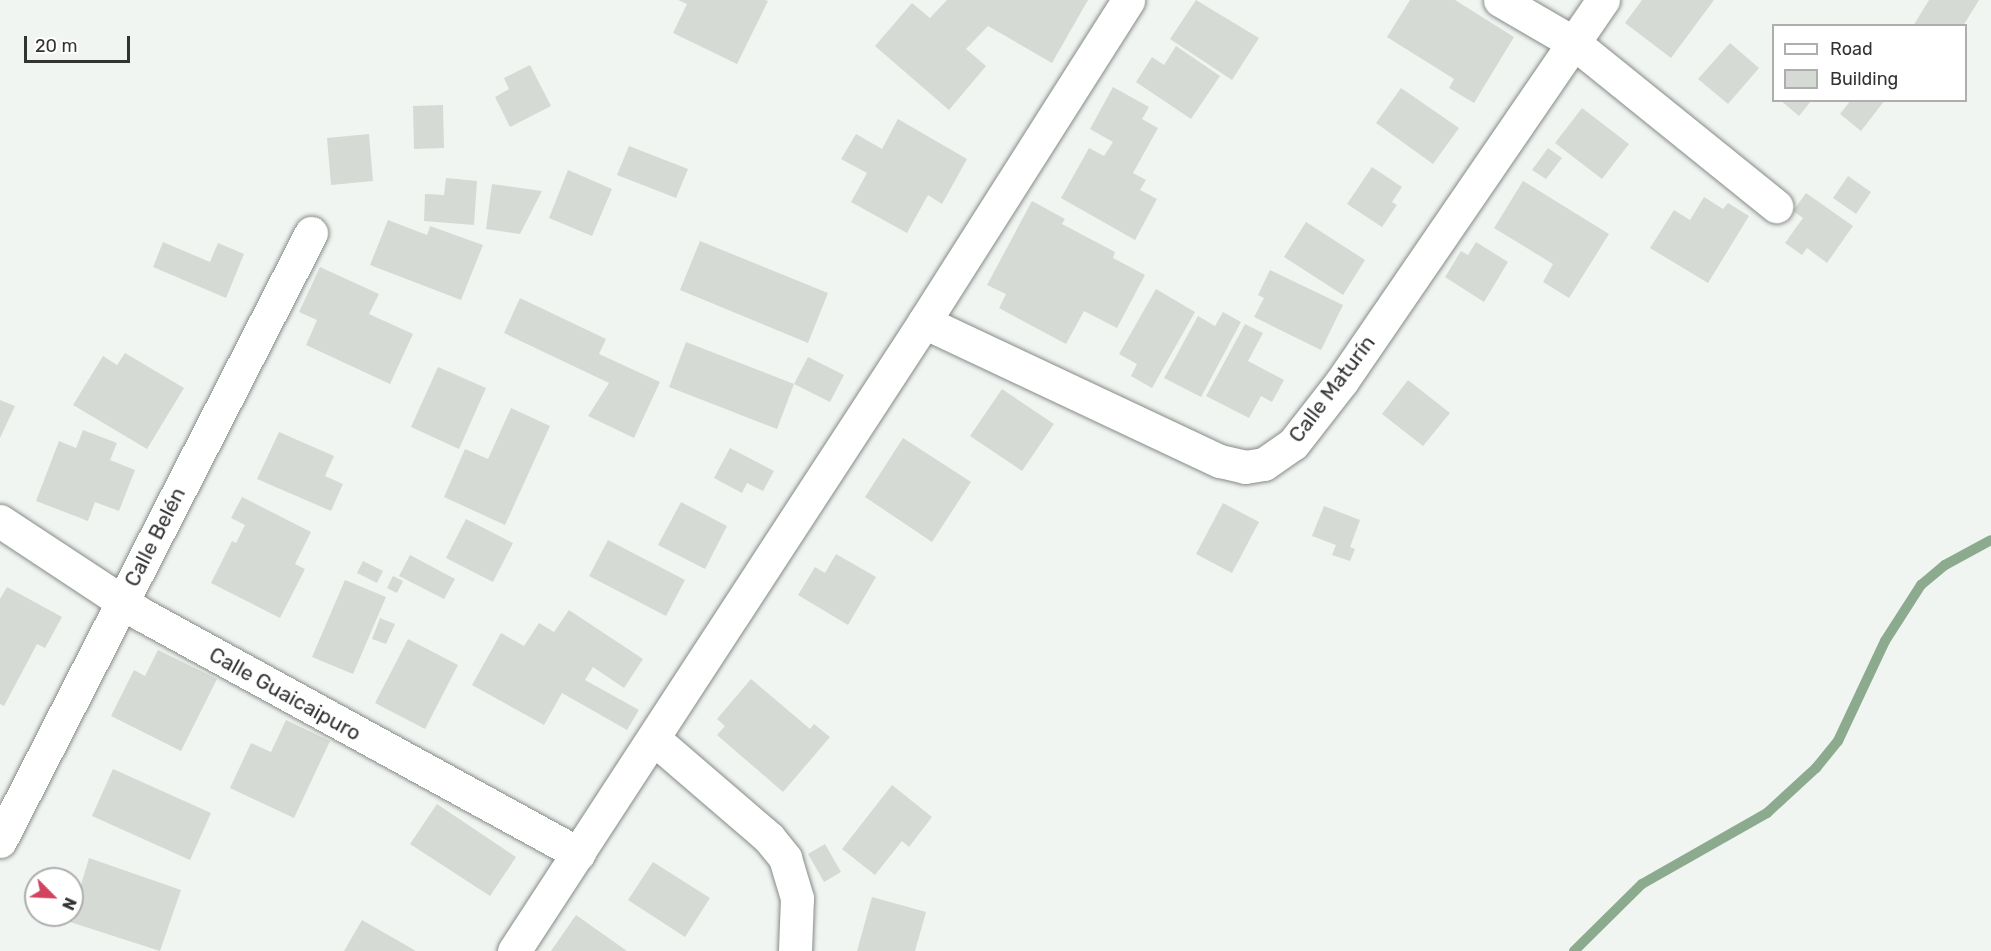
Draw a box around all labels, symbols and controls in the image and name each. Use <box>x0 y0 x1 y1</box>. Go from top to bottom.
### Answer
scale bar <box>27 24 134 62</box>
legend <box>1772 24 1967 102</box>
text: 20 m <box>35 35 77 57</box>
text: Road <box>1830 38 1873 60</box>
text: Building <box>1830 68 1898 90</box>
street label: Calle Maturín <box>1284 331 1380 447</box>
street label: Calle Belén <box>119 483 191 591</box>
street label: Calle Guaicaipuro <box>205 642 365 746</box>
north arrow <box>24 867 84 927</box>
text: N <box>58 895 80 913</box>

